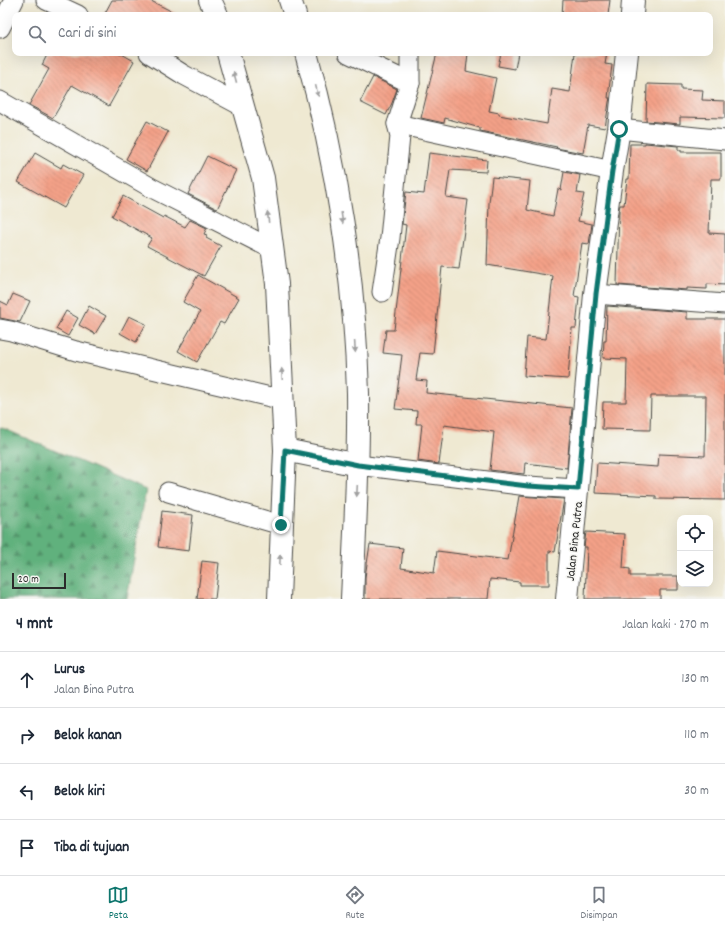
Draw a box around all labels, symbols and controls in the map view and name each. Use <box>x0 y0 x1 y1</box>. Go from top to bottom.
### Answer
search box <box>12 12 713 56</box>
icon: search <box>26 23 48 45</box>
text: Cari di sini <box>58 23 116 45</box>
one-way arrow <box>232 71 238 83</box>
one-way arrow <box>314 84 320 97</box>
route start <box>610 120 628 138</box>
one-way arrow <box>265 211 271 223</box>
one-way arrow <box>339 212 345 224</box>
one-way arrow <box>351 341 358 353</box>
one-way arrow <box>279 367 285 380</box>
one-way arrow <box>354 485 360 498</box>
street label: Jalan Bina Putra <box>562 500 589 582</box>
map controls <box>677 515 713 587</box>
button: locate <box>677 515 713 551</box>
route end <box>272 516 290 534</box>
button: layers <box>677 551 713 587</box>
one-way arrow <box>277 553 283 566</box>
scale bar <box>12 571 66 590</box>
text: 20 m <box>18 572 39 588</box>
text: 4 mnt <box>16 613 53 637</box>
text: Jalan kaki · 270 m <box>622 616 709 635</box>
text: Lurus <box>54 659 85 681</box>
icon: ahead <box>16 669 38 691</box>
text: 130 m <box>681 670 709 689</box>
text: Jalan Bina Putra <box>54 681 134 700</box>
icon: right <box>16 725 38 747</box>
text: Belok kanan <box>54 725 122 747</box>
text: 110 m <box>684 726 709 745</box>
icon: left <box>16 781 38 803</box>
text: Belok kiri <box>54 781 105 803</box>
text: 30 m <box>684 782 709 801</box>
icon: arrive <box>16 837 38 859</box>
text: Tiba di tujuan <box>54 837 129 859</box>
tab: Peta <box>107 884 129 924</box>
tab: Rute <box>344 884 366 924</box>
tab: Disimpan <box>580 884 618 924</box>

